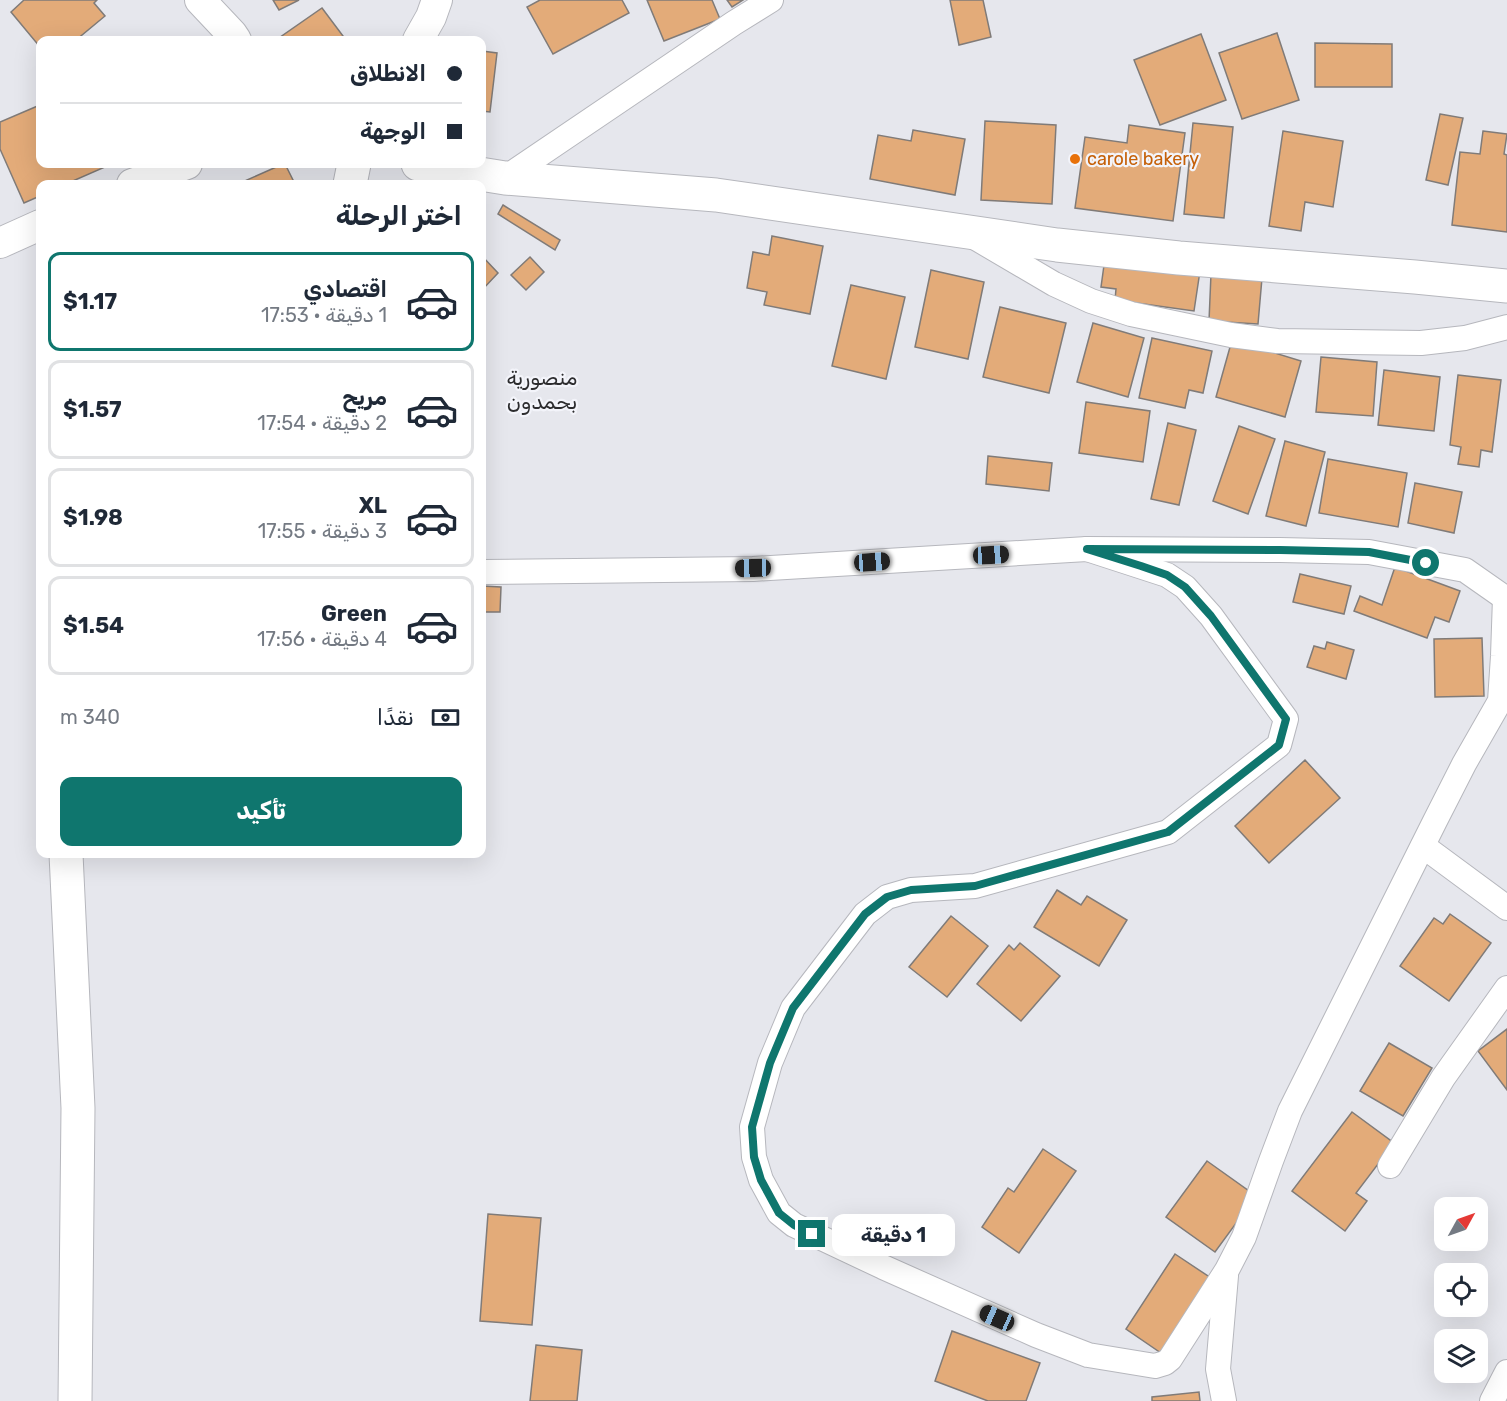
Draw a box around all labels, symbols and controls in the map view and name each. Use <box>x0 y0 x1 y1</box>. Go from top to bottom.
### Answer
text: الانطلاق <box>350 60 426 87</box>
text: الوجهة <box>360 118 426 145</box>
place label: carole bakery <box>1087 148 1199 170</box>
marker: carole bakery <box>1068 152 1082 166</box>
text: اختر الرحلة <box>336 200 462 232</box>
icon: car <box>405 275 459 329</box>
text: اقتصادي <box>304 276 387 303</box>
text: $1.17 <box>63 288 117 315</box>
text: 1 دقيقة · 17:53 <box>261 303 387 327</box>
district label: منصورية بحمدون <box>506 365 578 415</box>
icon: car <box>405 383 459 437</box>
text: مريح <box>342 384 387 411</box>
text: $1.57 <box>63 396 122 423</box>
text: 2 دقيقة · 17:54 <box>257 411 387 435</box>
icon: car <box>405 491 459 545</box>
text: XL <box>359 492 387 519</box>
text: $1.98 <box>63 504 123 531</box>
text: 3 دقيقة · 17:55 <box>258 519 387 543</box>
car <box>973 545 1009 565</box>
route start <box>1412 549 1439 576</box>
car <box>853 552 891 572</box>
car <box>735 559 771 577</box>
icon: car <box>405 599 459 653</box>
text: Green <box>321 600 387 627</box>
text: $1.54 <box>63 612 124 639</box>
text: 4 دقيقة · 17:56 <box>257 627 387 651</box>
icon: cash <box>429 701 462 734</box>
text: نقدًا <box>377 704 414 731</box>
text: 340 m <box>60 705 120 729</box>
button: تأكيد <box>60 777 462 846</box>
north arrow <box>1434 1197 1488 1251</box>
map controls <box>1434 1197 1488 1383</box>
callout: 1 دقيقة <box>833 1213 956 1255</box>
route end <box>798 1220 825 1247</box>
text: 1 دقيقة <box>861 1223 926 1247</box>
button: locate <box>1434 1263 1488 1317</box>
car <box>977 1302 1017 1334</box>
button: layers <box>1434 1329 1488 1383</box>

